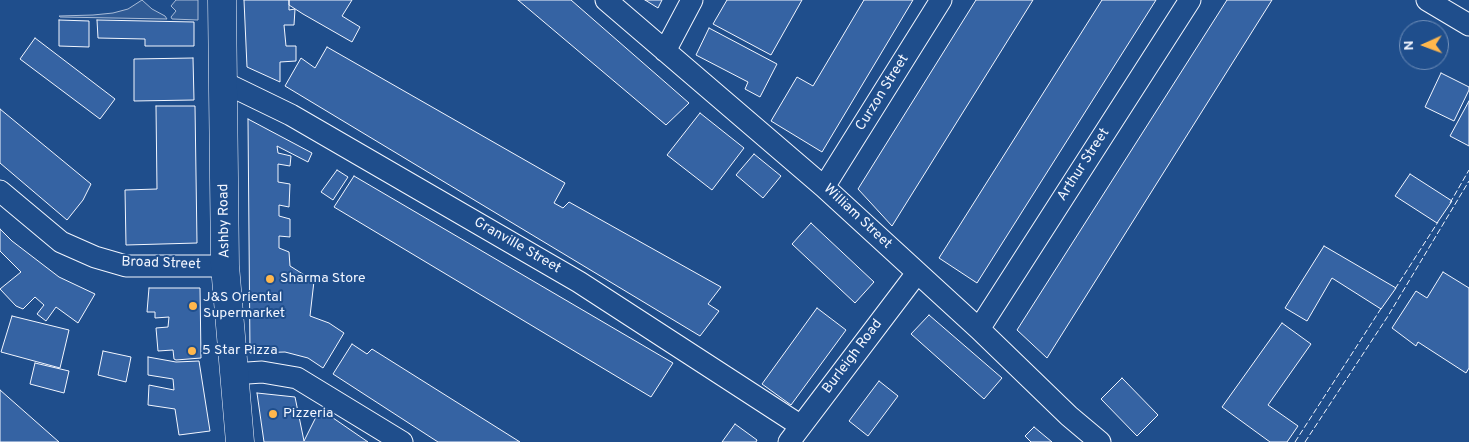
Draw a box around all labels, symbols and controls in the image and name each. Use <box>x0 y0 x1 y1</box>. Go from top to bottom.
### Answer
north arrow <box>1399 20 1449 70</box>
text: N <box>1401 40 1418 51</box>
street label: Curzon Street <box>853 52 913 134</box>
street label: Arthur Street <box>1054 125 1114 205</box>
street label: William Street <box>819 181 895 253</box>
street label: Ashby Road <box>216 183 234 259</box>
street label: Granville Street <box>471 214 563 278</box>
street label: Broad Street <box>121 254 201 274</box>
place label: Sharma Store <box>280 271 366 287</box>
marker: Sharma Store <box>264 273 276 285</box>
place label: J&S Oriental Supermarket <box>203 290 285 322</box>
marker: J&S Oriental Supermarket <box>187 300 199 312</box>
street label: Burleigh Road <box>820 317 886 397</box>
place label: 5 Star Pizza <box>202 343 278 359</box>
marker: 5 Star Pizza <box>186 345 198 357</box>
place label: Pizzeria <box>283 406 333 422</box>
marker: Pizzeria <box>267 408 279 420</box>

